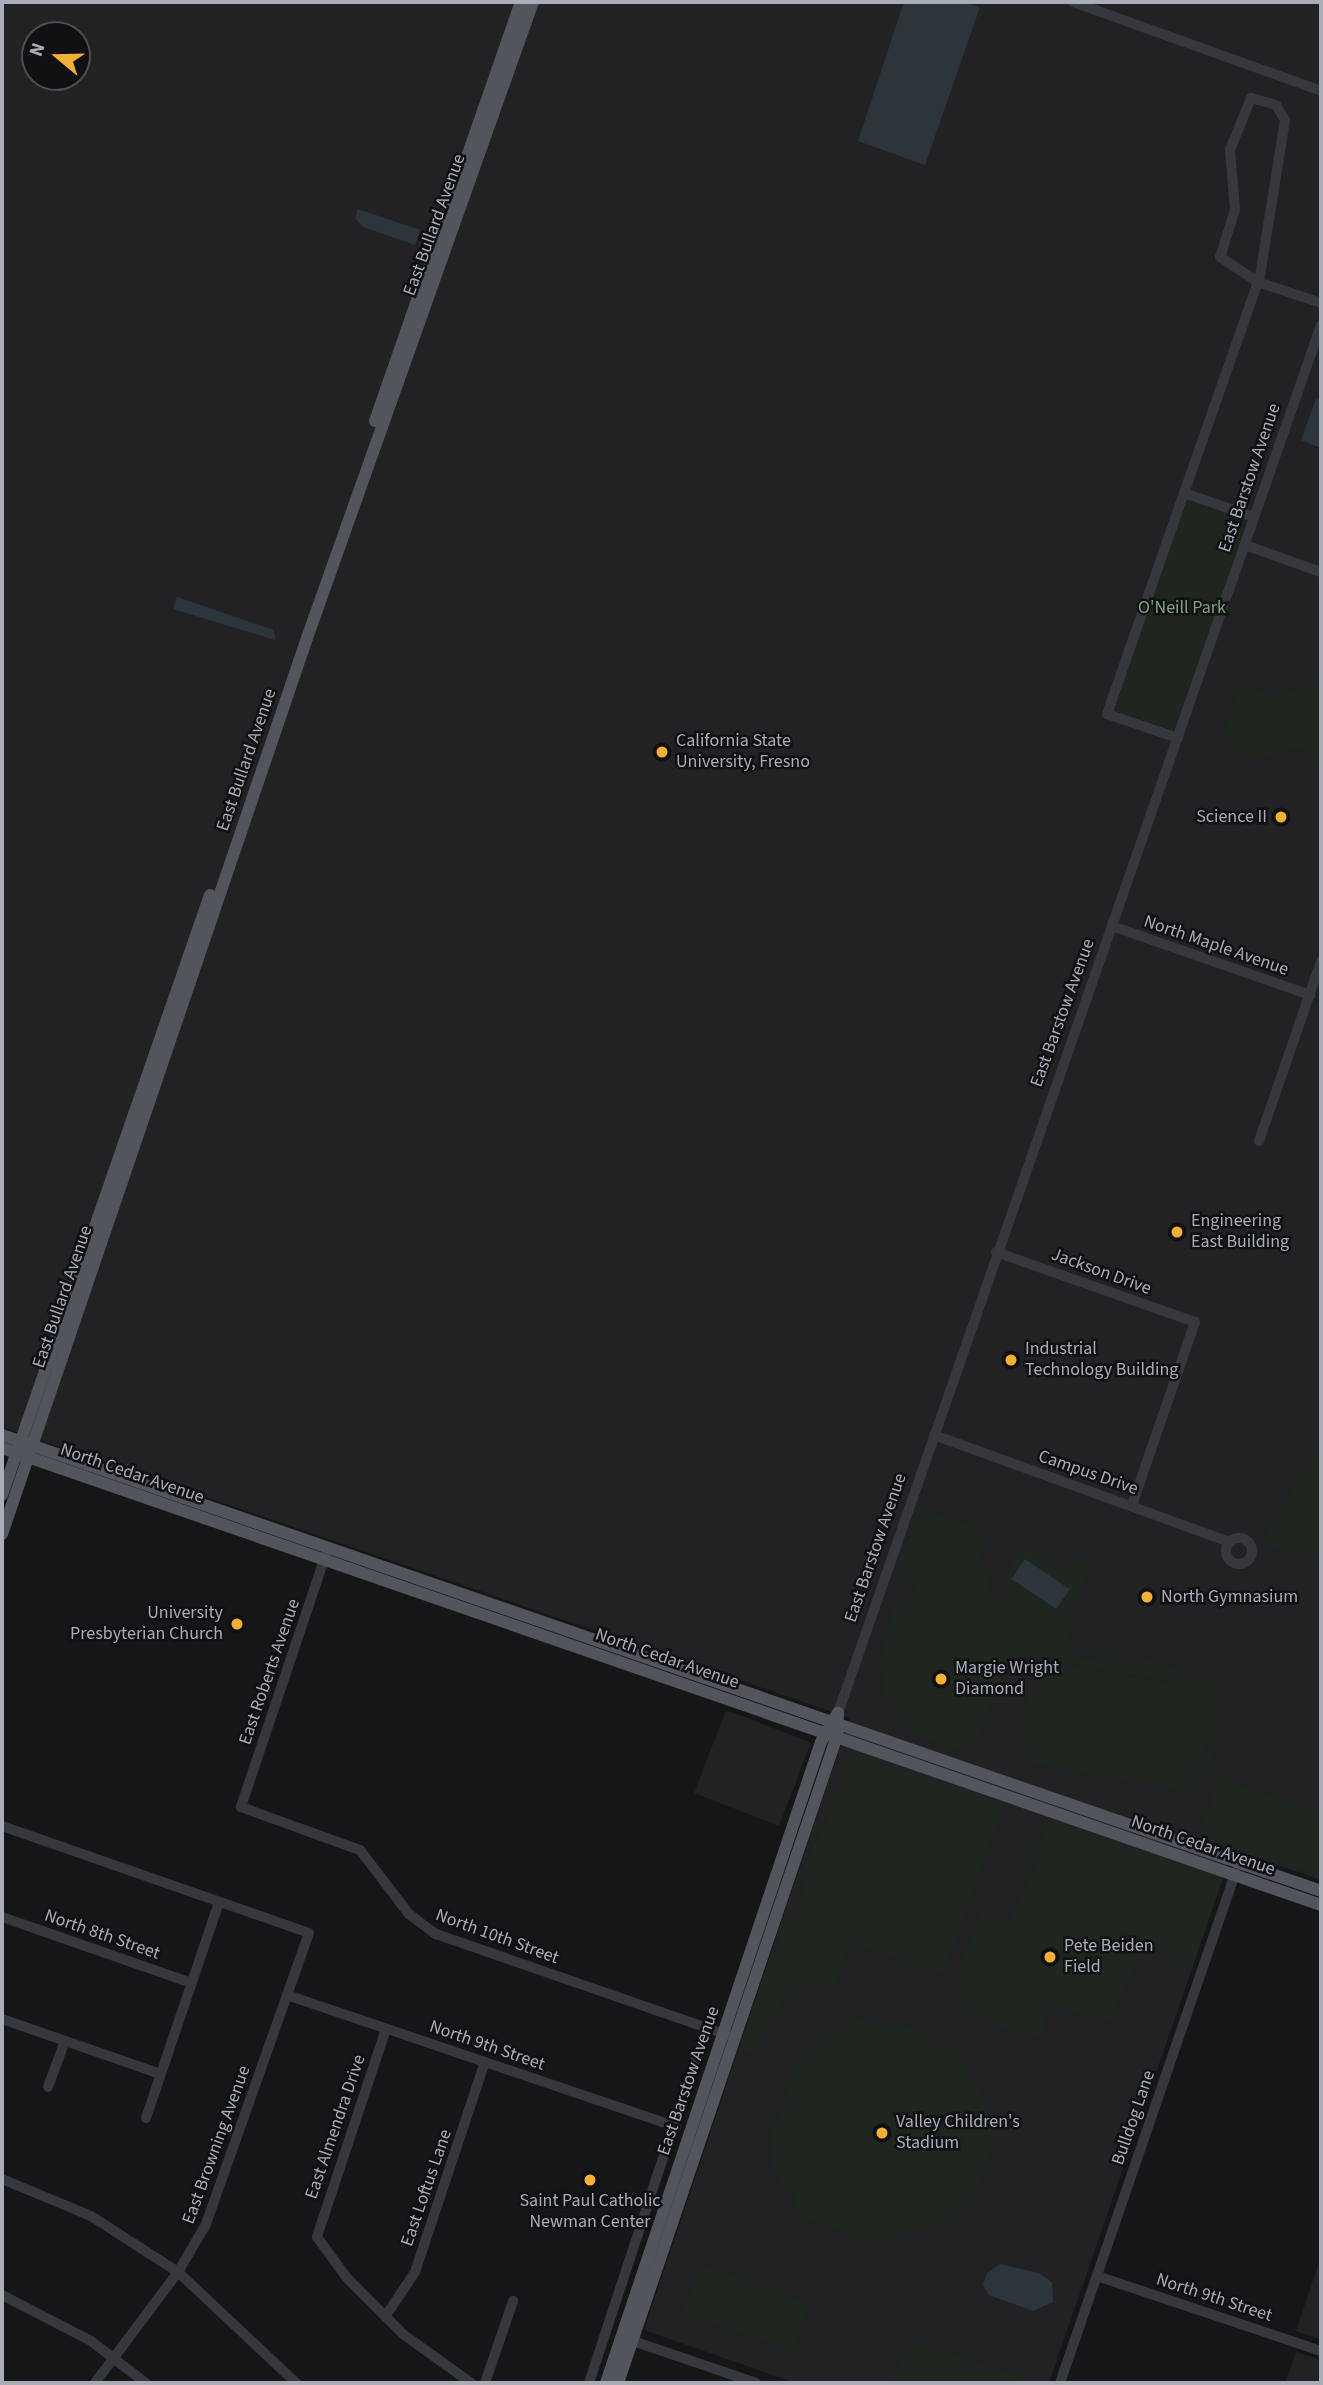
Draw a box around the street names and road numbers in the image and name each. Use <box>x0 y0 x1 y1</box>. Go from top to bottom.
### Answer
street label: East Bullard Avenue <box>399 151 471 299</box>
street label: East Barstow Avenue <box>1214 401 1286 555</box>
street label: East Bullard Avenue <box>213 686 281 834</box>
street label: North Maple Avenue <box>1141 911 1291 981</box>
street label: East Barstow Avenue <box>1026 936 1100 1090</box>
street label: East Bullard Avenue <box>29 1223 97 1371</box>
street label: Jackson Drive <box>1048 1244 1154 1300</box>
street label: North Cedar Avenue <box>57 1439 207 1509</box>
street label: Campus Drive <box>1035 1446 1141 1500</box>
street label: East Barstow Avenue <box>840 1471 912 1625</box>
street label: East Roberts Avenue <box>235 1596 305 1748</box>
street label: North Cedar Avenue <box>592 1624 742 1694</box>
street label: North Cedar Avenue <box>1128 1811 1278 1881</box>
street label: North 8th Street <box>41 1905 163 1965</box>
street label: North 10th Street <box>432 1905 562 1969</box>
street label: East Barstow Avenue <box>653 2004 725 2158</box>
street label: North 9th Street <box>426 2016 548 2076</box>
street label: East Almendra Drive <box>301 2052 371 2202</box>
street label: East Browning Avenue <box>178 2063 256 2227</box>
street label: Bulldog Lane <box>1108 2068 1160 2168</box>
street label: East Loftus Lane <box>397 2127 457 2249</box>
street label: North 9th Street <box>1153 2269 1275 2327</box>

